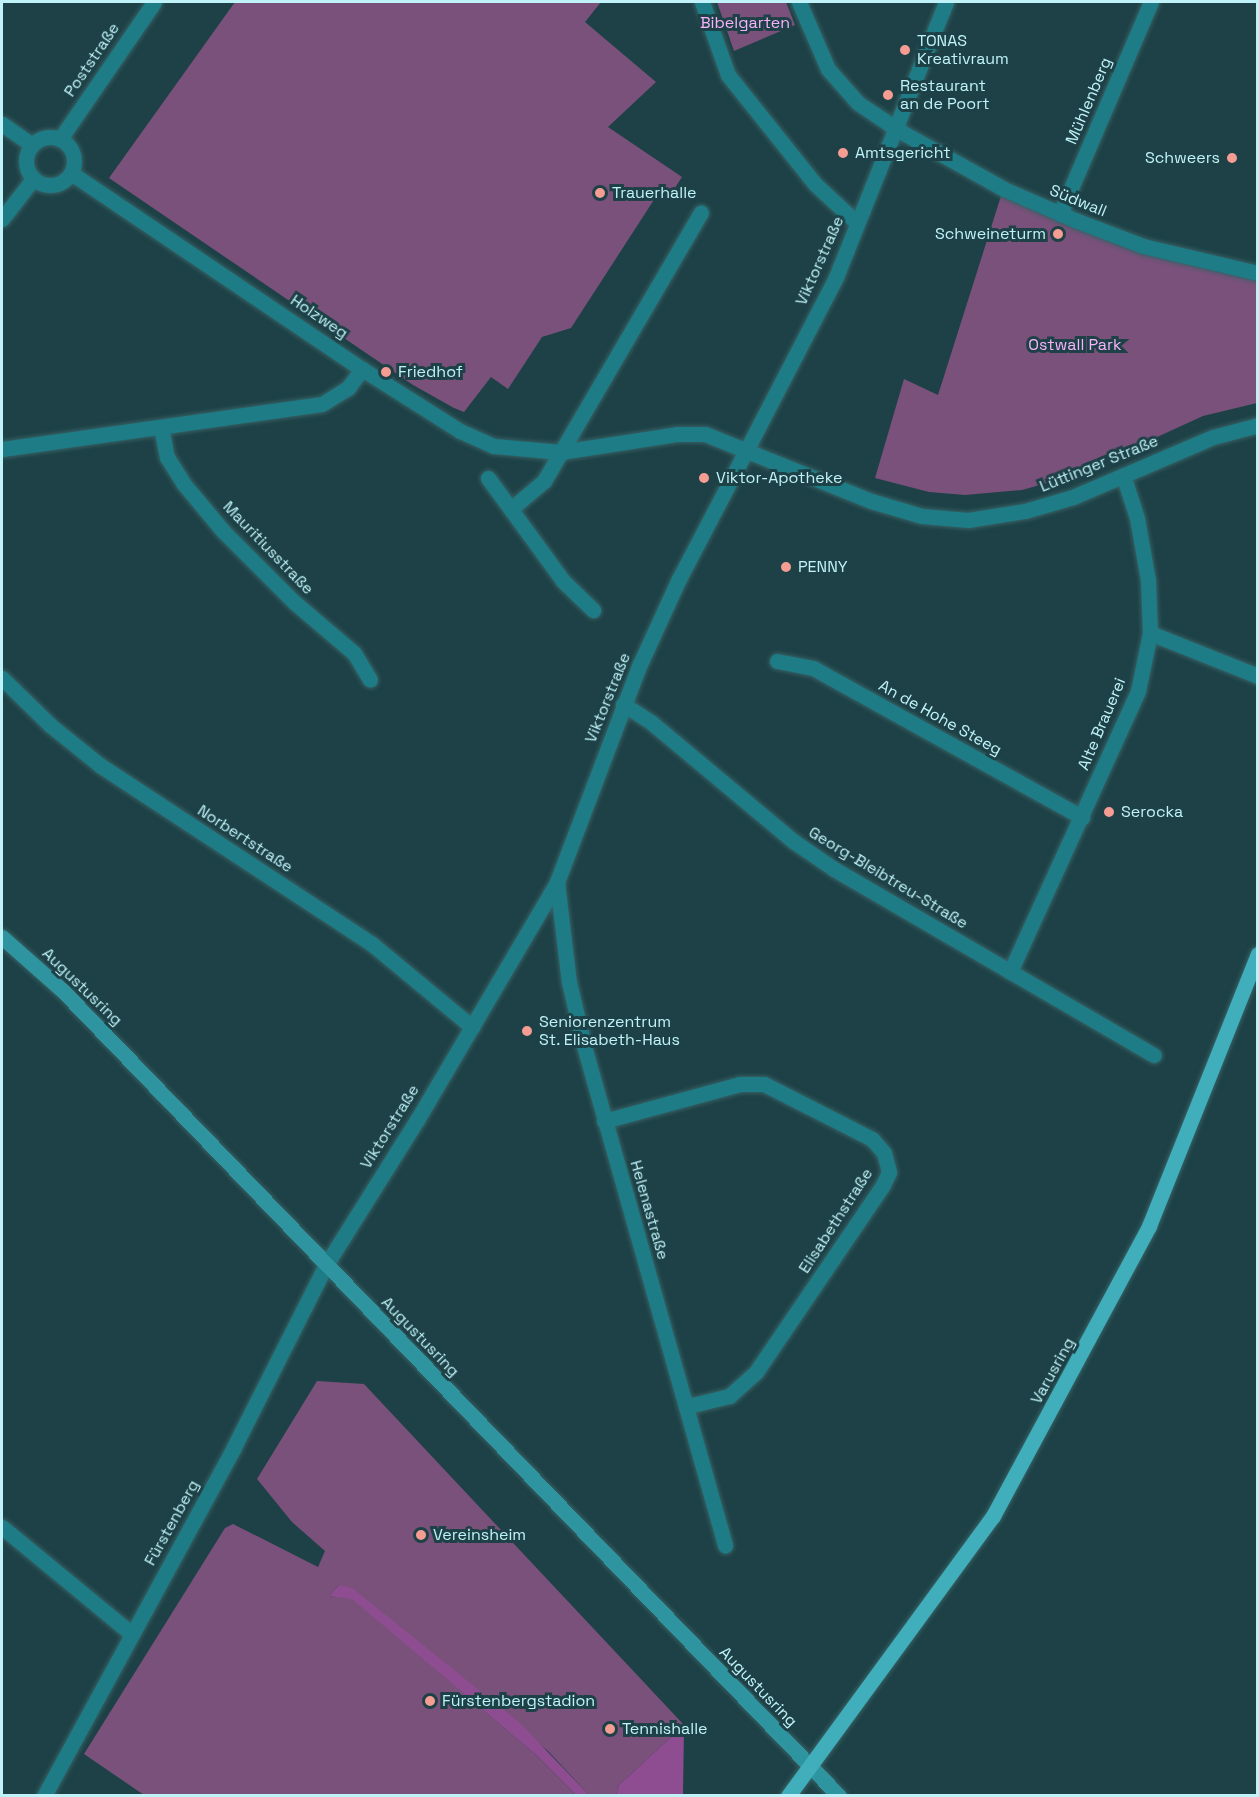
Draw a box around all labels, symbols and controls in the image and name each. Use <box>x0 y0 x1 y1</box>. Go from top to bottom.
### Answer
park label: Bibelgarten <box>700 13 790 33</box>
street label: Poststraße <box>60 19 124 101</box>
place label: TONAS Kreativraum <box>917 31 1009 69</box>
marker: TONAS Kreativraum <box>898 43 912 57</box>
street label: Mühlenberg <box>1062 55 1116 147</box>
place label: Restaurant an de Poort <box>900 76 990 114</box>
marker: Restaurant an de Poort <box>881 88 895 102</box>
place label: Amtsgericht <box>855 143 951 163</box>
marker: Amtsgericht <box>836 146 850 160</box>
place label: Schweers <box>1145 148 1220 168</box>
marker: Schweers <box>1225 151 1239 165</box>
street label: Südwall <box>1047 181 1109 221</box>
place label: Trauerhalle <box>612 183 697 203</box>
marker: Trauerhalle <box>593 186 607 200</box>
street label: Viktorstraße <box>792 214 848 308</box>
place label: Schweineturm <box>935 224 1046 244</box>
marker: Schweineturm <box>1051 227 1065 241</box>
street label: Holzweg <box>287 291 351 343</box>
park label: Ostwall Park <box>1028 335 1122 355</box>
place label: Friedhof <box>398 362 463 382</box>
marker: Friedhof <box>379 365 393 379</box>
street label: Lüttinger Straße <box>1037 431 1161 497</box>
place label: Viktor-Apotheke <box>716 468 842 488</box>
marker: Viktor-Apotheke <box>697 471 711 485</box>
street label: Mauritiusstraße <box>219 497 317 599</box>
place label: PENNY <box>798 557 848 577</box>
marker: PENNY <box>779 560 793 574</box>
street label: Viktorstraße <box>581 650 635 746</box>
street label: Alte Brauerei <box>1074 675 1130 773</box>
street label: An de Hohe Steeg <box>875 676 1005 760</box>
street label: Norbertstraße <box>194 801 296 877</box>
place label: Serocka <box>1121 802 1183 822</box>
marker: Serocka <box>1102 805 1116 819</box>
street label: Georg-Bleibtreu-Straße <box>805 823 971 933</box>
street label: Augustusring <box>38 944 126 1030</box>
place label: Seniorenzentrum St. Elisabeth-Haus <box>539 1012 680 1050</box>
marker: Seniorenzentrum St. Elisabeth-Haus <box>520 1024 534 1038</box>
street label: Viktorstraße <box>357 1081 423 1173</box>
street label: Helenastraße <box>626 1158 672 1262</box>
street label: Elisabethstraße <box>795 1165 877 1277</box>
street label: Augustusring <box>377 1293 463 1381</box>
street label: Varusring <box>1027 1335 1079 1407</box>
street label: Fürstenberg <box>141 1477 203 1569</box>
place label: Vereinsheim <box>433 1525 526 1545</box>
marker: Vereinsheim <box>414 1528 428 1542</box>
street label: Augustusring <box>715 1643 801 1731</box>
place label: Fürstenbergstadion <box>442 1691 595 1711</box>
marker: Fürstenbergstadion <box>423 1694 437 1708</box>
place label: Tennishalle <box>622 1719 708 1739</box>
marker: Tennishalle <box>603 1722 617 1736</box>

